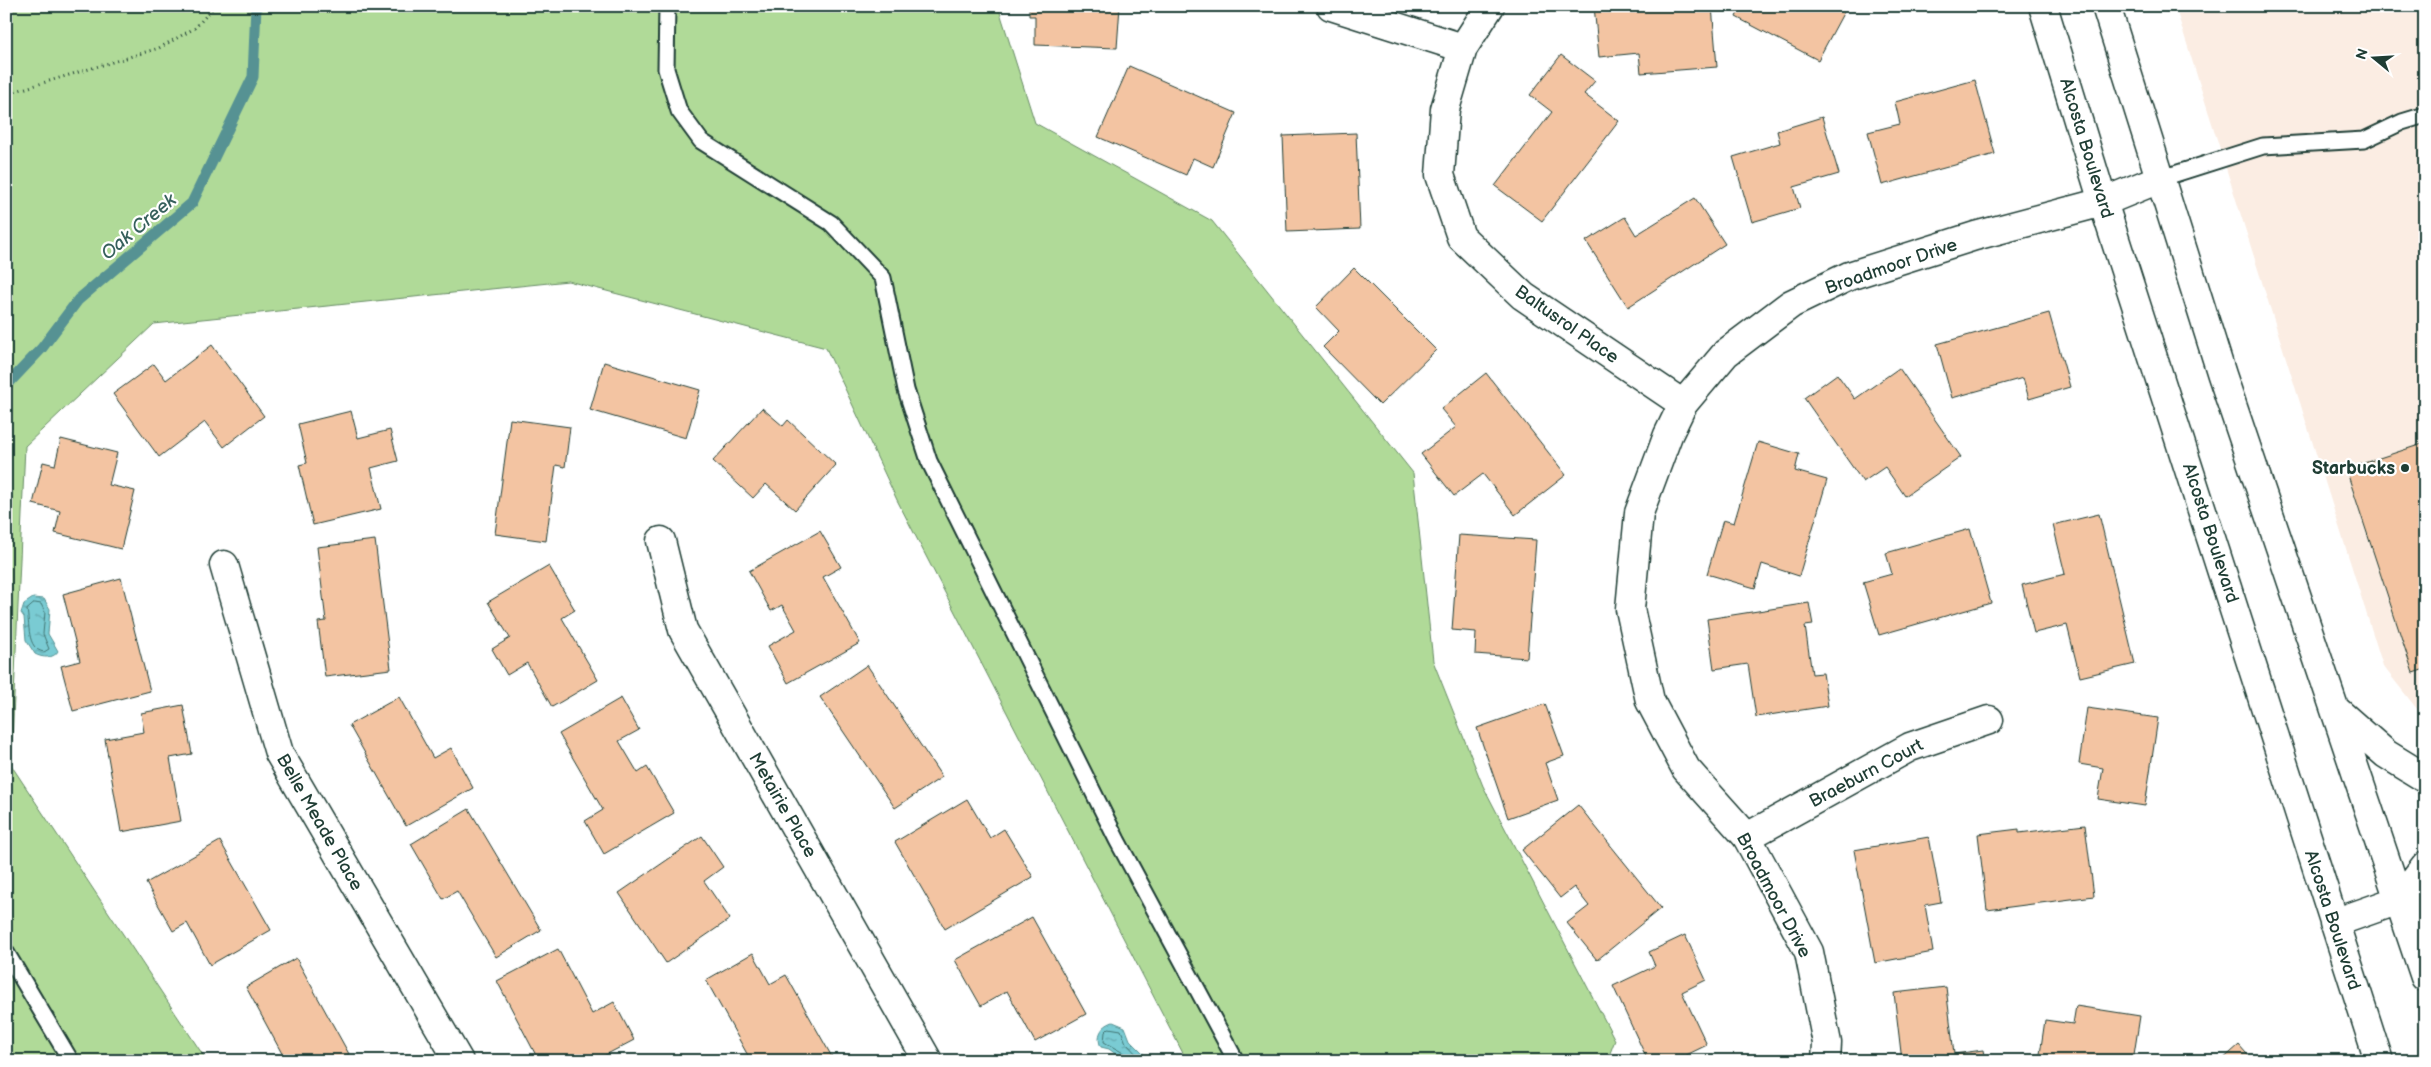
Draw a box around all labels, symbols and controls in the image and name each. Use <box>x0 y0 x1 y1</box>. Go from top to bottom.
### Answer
north arrow <box>2348 32 2398 82</box>
text: N <box>2352 47 2372 62</box>
street label: Alcosta Boulevard <box>2055 75 2118 221</box>
water label: Oak Creek <box>97 189 182 265</box>
street label: Broadmoor Drive <box>1822 234 1960 299</box>
street label: Baltusrol Place <box>1511 281 1623 368</box>
place label: Starbucks <box>2312 458 2395 479</box>
street label: Alcosta Boulevard <box>2178 461 2243 606</box>
marker: Starbucks <box>2399 462 2411 474</box>
street label: Braeburn Court <box>1806 734 1927 812</box>
street label: Metairie Place <box>744 749 821 862</box>
street label: Belle Meade Place <box>272 750 367 895</box>
street label: Broadmoor Drive <box>1732 829 1815 961</box>
street label: Alcosta Boulevard <box>2300 848 2365 993</box>

